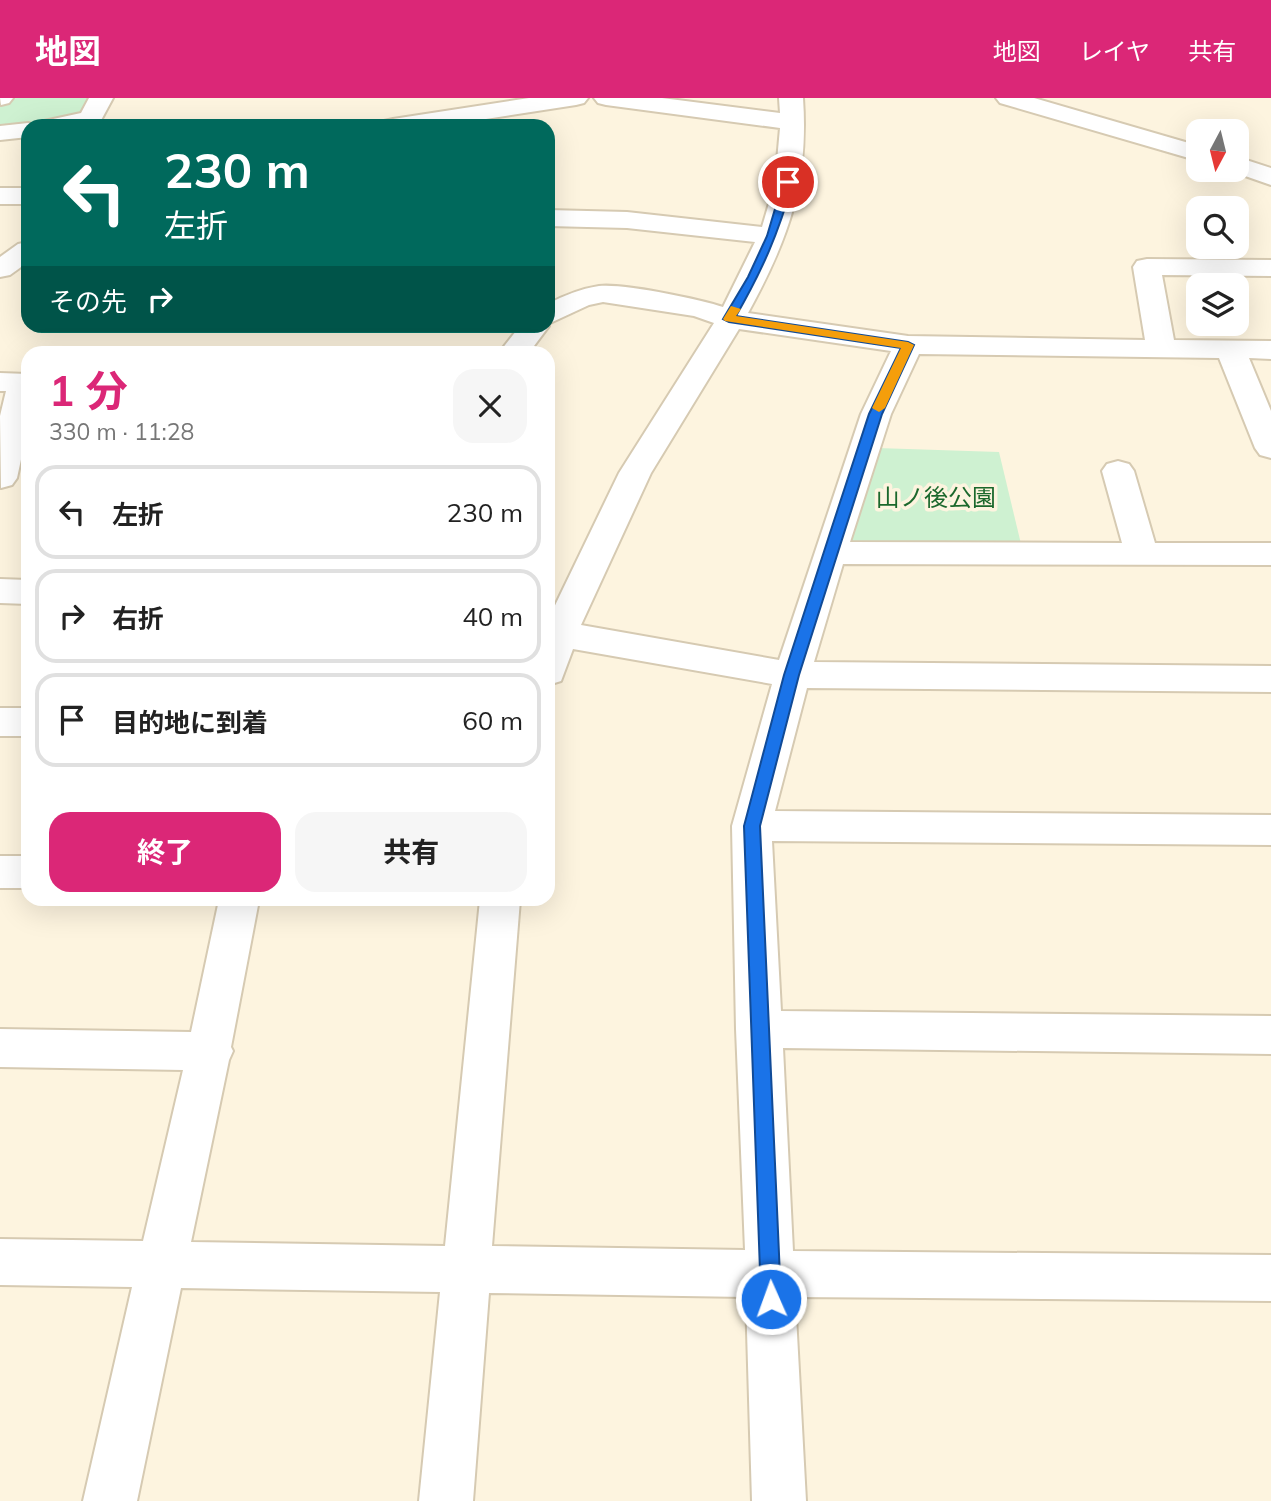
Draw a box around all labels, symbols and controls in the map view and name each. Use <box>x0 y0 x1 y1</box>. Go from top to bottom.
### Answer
text: 地図 <box>35 30 101 71</box>
text: 地図 <box>993 36 1041 66</box>
text: レイヤ <box>1079 36 1150 66</box>
text: 共有 <box>1188 36 1236 66</box>
north arrow <box>1186 119 1250 182</box>
map controls <box>1186 119 1249 336</box>
text: 230 m <box>164 139 310 200</box>
icon: left <box>49 147 140 238</box>
pin <box>758 152 818 212</box>
icon: arrive <box>769 163 807 201</box>
button: search <box>1186 196 1249 259</box>
text: 左折 <box>164 205 228 245</box>
button: layers <box>1186 273 1249 336</box>
icon: right <box>141 280 179 318</box>
text: その先 <box>49 285 127 318</box>
text: 1 分 <box>49 364 128 417</box>
button: close <box>453 369 527 443</box>
text: 330 m · 11:28 <box>49 417 194 446</box>
park label: 山ノ後公園 <box>876 482 996 512</box>
icon: left <box>53 493 91 531</box>
text: 230 m <box>447 496 523 529</box>
text: 左折 <box>112 498 164 531</box>
icon: right <box>53 597 91 635</box>
text: 40 m <box>462 600 523 633</box>
text: 右折 <box>112 602 164 635</box>
icon: arrive <box>53 701 91 739</box>
text: 60 m <box>462 704 523 737</box>
text: 目的地に到着 <box>112 706 268 739</box>
button: 終了 <box>49 812 281 892</box>
button: 共有 <box>295 812 527 892</box>
position arrow <box>734 1262 808 1336</box>

